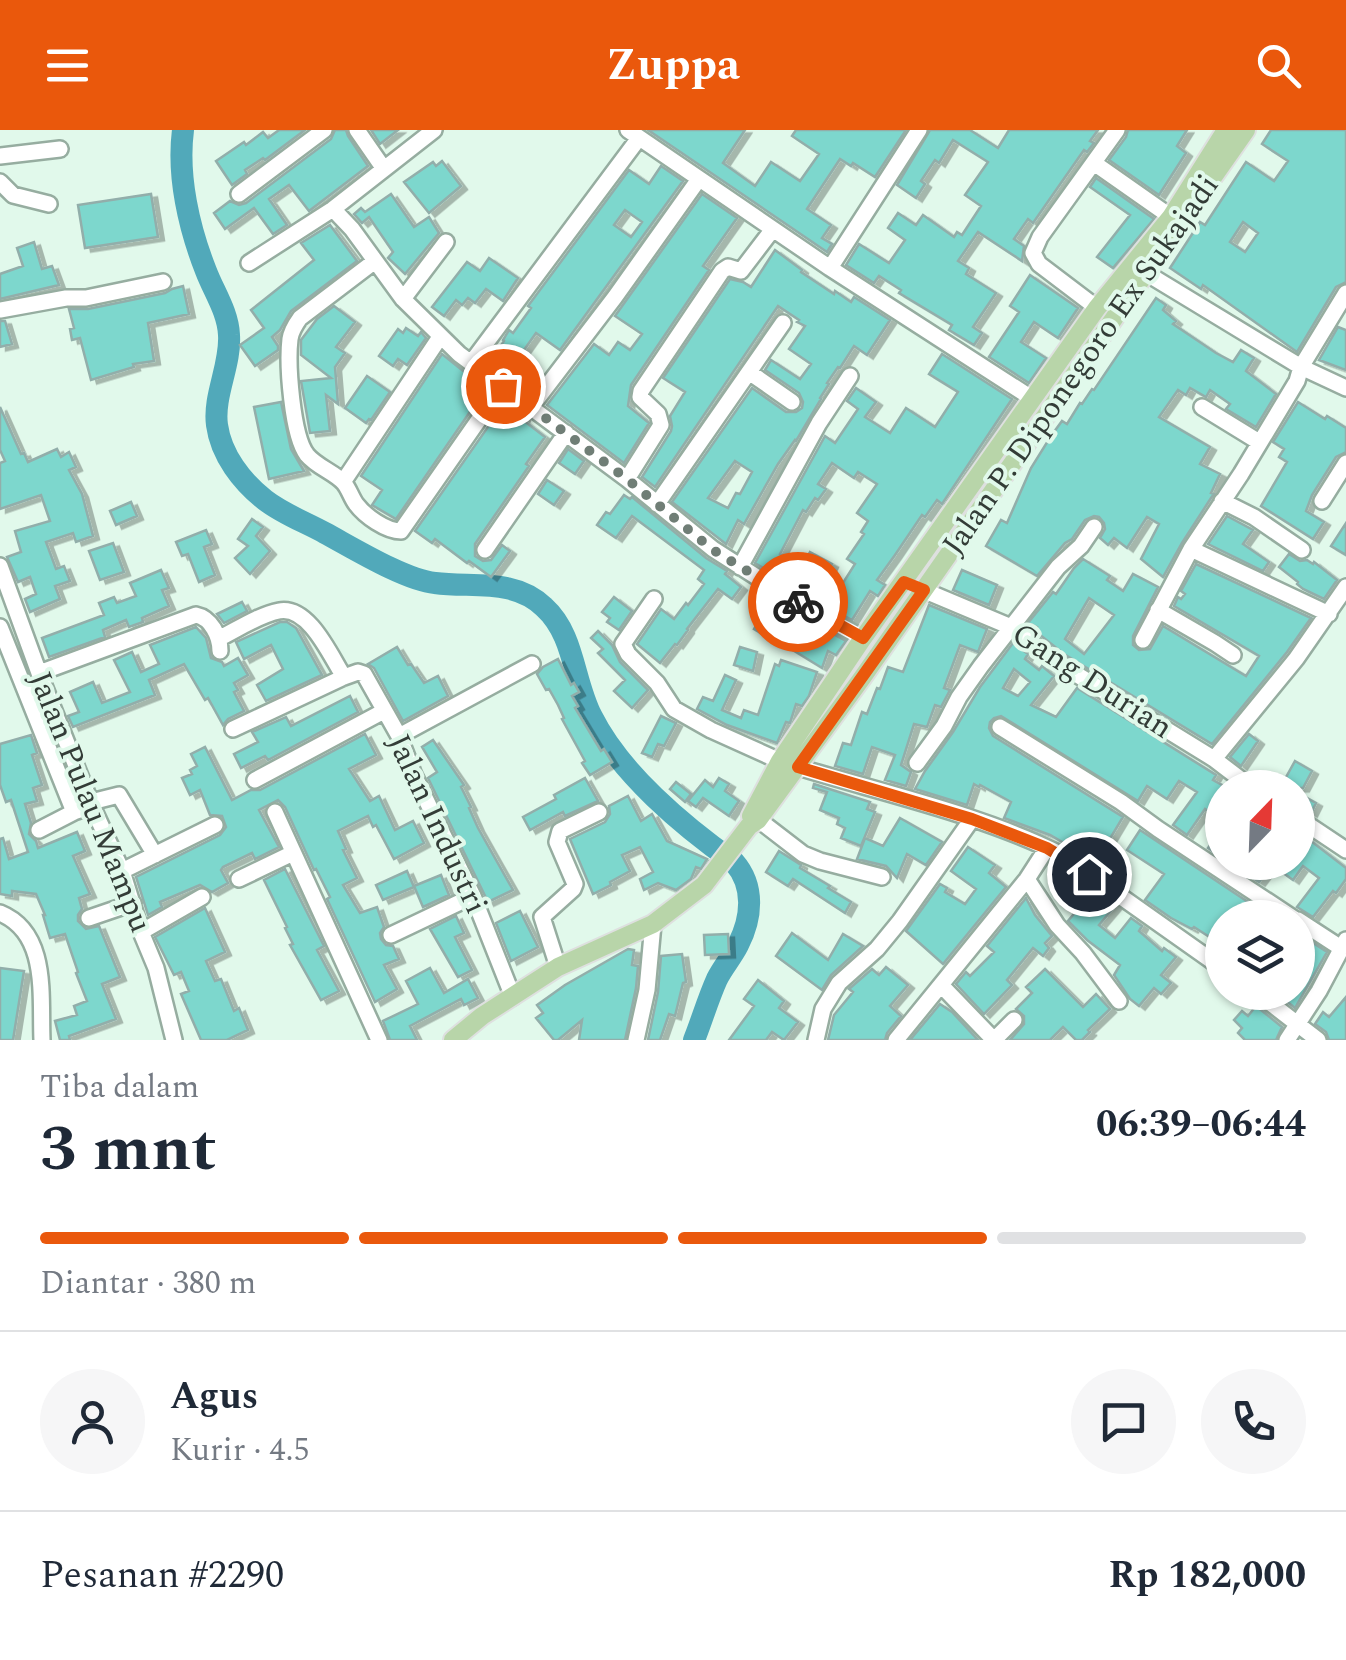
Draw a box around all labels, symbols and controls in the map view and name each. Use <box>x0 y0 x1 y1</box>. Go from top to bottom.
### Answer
text: Zuppa <box>606 31 740 100</box>
icon: menu <box>40 38 95 93</box>
icon: search <box>1251 38 1306 93</box>
street label: Jalan P. Diponegoro Ex Sukajadi <box>930 164 1232 566</box>
pin <box>461 344 546 429</box>
icon: bag <box>476 359 531 414</box>
courier <box>748 552 848 652</box>
icon: bike <box>771 575 826 630</box>
street label: Gang Durian <box>1002 610 1182 752</box>
street label: Jalan Pulau Mampu <box>15 664 165 940</box>
street label: Jalan Industri <box>374 726 500 922</box>
north arrow <box>1205 770 1315 880</box>
map controls <box>1205 770 1315 1010</box>
pin <box>1047 832 1132 917</box>
icon: home <box>1062 847 1117 902</box>
button: layers <box>1205 900 1315 1010</box>
text: Tiba dalam <box>40 1063 199 1112</box>
text: 06:39–06:44 <box>1096 1096 1306 1154</box>
text: 3 mnt <box>40 1100 217 1199</box>
text: Diantar · 380 m <box>40 1259 256 1308</box>
text: Agus <box>170 1368 258 1426</box>
button: person <box>40 1369 145 1474</box>
button: chat <box>1071 1369 1176 1474</box>
button: phone <box>1201 1369 1306 1474</box>
text: Kurir · 4.5 <box>170 1426 309 1475</box>
text: Pesanan #2290 <box>40 1547 284 1605</box>
text: Rp 182,000 <box>1108 1547 1306 1605</box>

